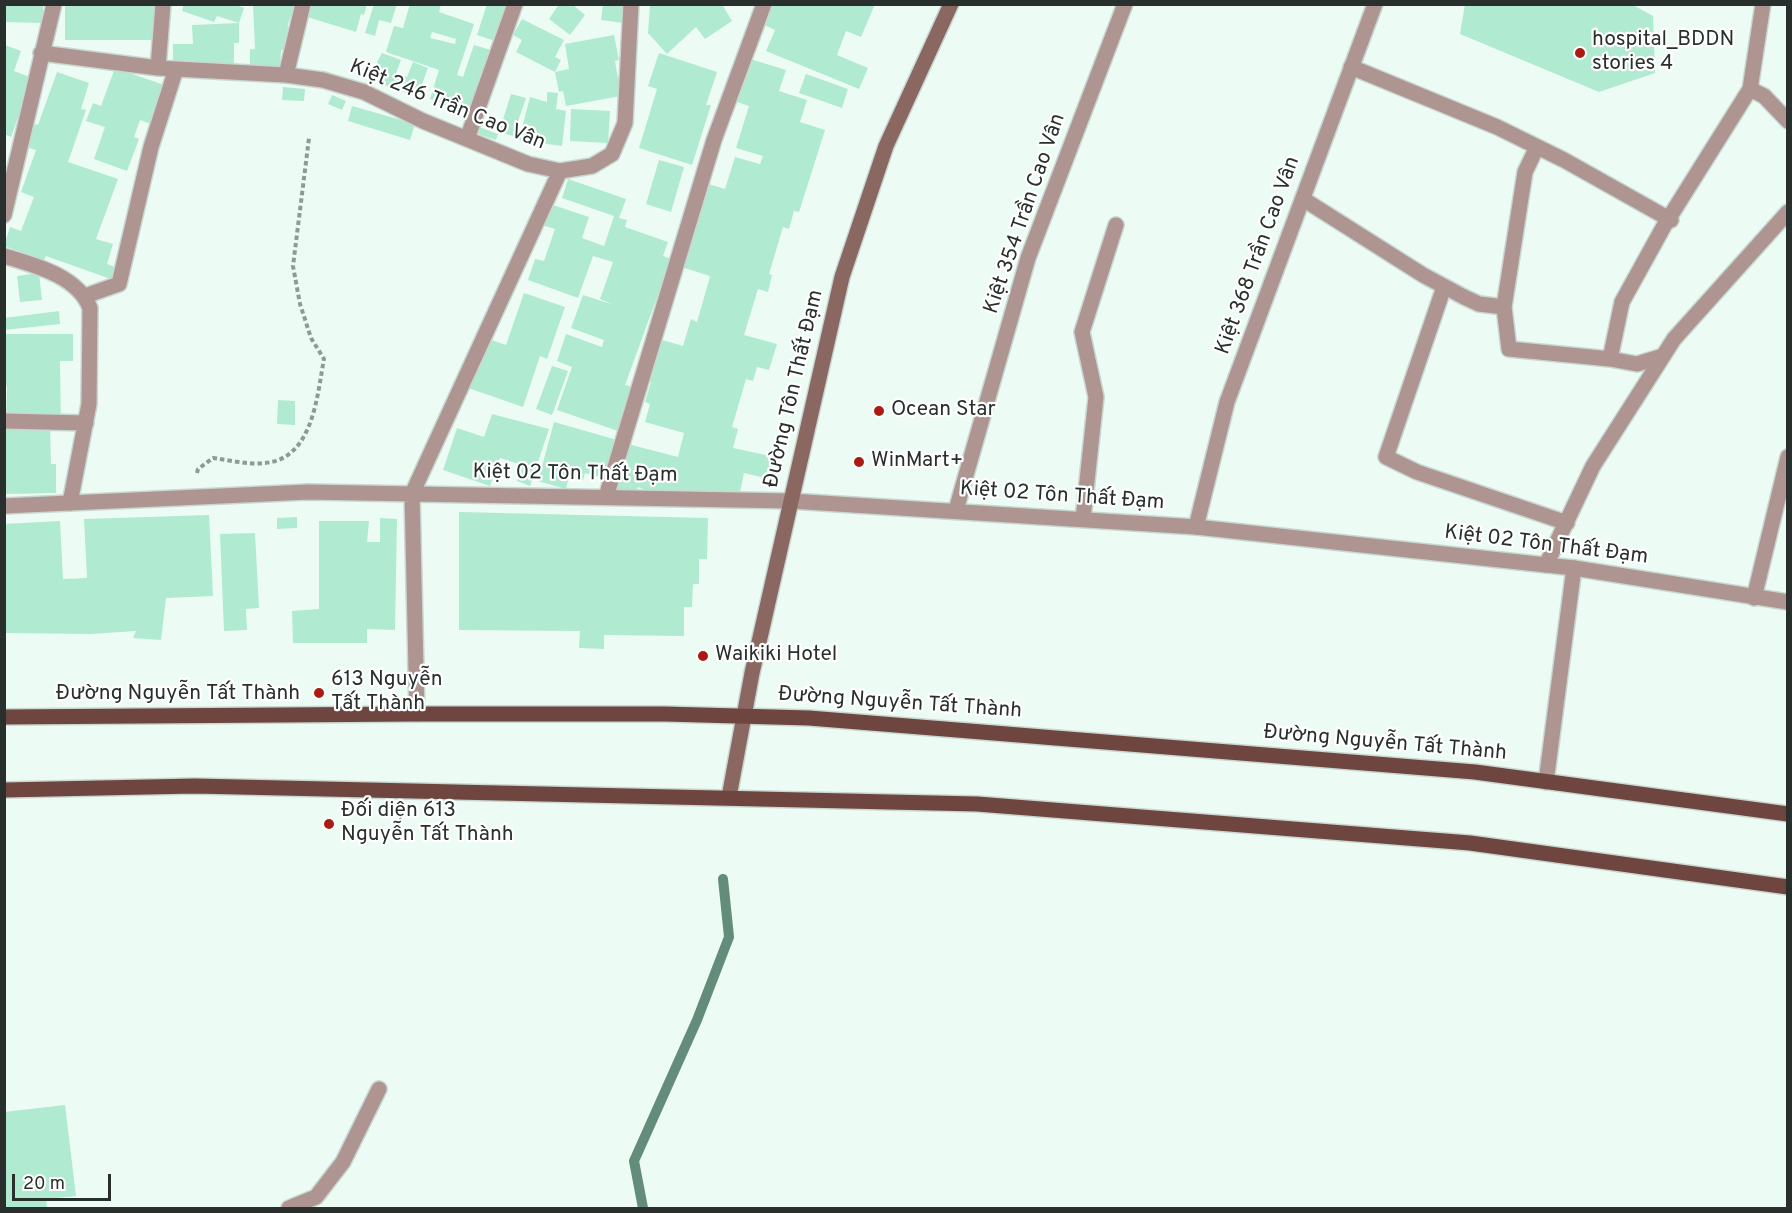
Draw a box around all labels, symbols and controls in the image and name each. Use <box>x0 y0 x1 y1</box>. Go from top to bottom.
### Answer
place label: hospital_BDDN stories 4 <box>1592 28 1734 78</box>
marker: hospital_BDDN stories 4 <box>1573 46 1587 60</box>
street label: Kiệt 246 Trần Cao Vân <box>345 55 549 157</box>
street label: Kiệt 354 Trần Cao Vân <box>980 111 1072 317</box>
street label: Kiệt 368 Trần Cao Vân <box>1211 154 1307 358</box>
street label: Đường Tôn Thất Đạm <box>760 288 830 490</box>
place label: Ocean Star <box>891 398 996 424</box>
marker: Ocean Star <box>872 404 886 418</box>
place label: WinMart+ <box>871 449 963 475</box>
marker: WinMart+ <box>852 455 866 469</box>
street label: Kiệt 02 Tôn Thất Đạm <box>472 461 678 489</box>
street label: Kiệt 02 Tôn Thất Đạm <box>959 477 1165 517</box>
street label: Kiệt 02 Tôn Thất Đạm <box>1443 521 1649 571</box>
place label: Waikiki Hotel <box>715 643 837 669</box>
marker: Waikiki Hotel <box>696 649 710 663</box>
place label: 613 Nguyễn Tất Thành <box>331 668 442 718</box>
street label: Đường Nguyễn Tất Thành <box>56 682 300 708</box>
street label: Đường Nguyễn Tất Thành <box>777 683 1023 725</box>
marker: 613 Nguyễn Tất Thành <box>312 686 326 700</box>
street label: Đường Nguyễn Tất Thành <box>1262 721 1508 767</box>
place label: Đối diện 613 Nguyễn Tất Thành <box>341 799 514 849</box>
marker: Đối diện 613 Nguyễn Tất Thành <box>322 817 336 831</box>
scale bar <box>15 1162 114 1200</box>
text: 20 m <box>23 1173 65 1196</box>

